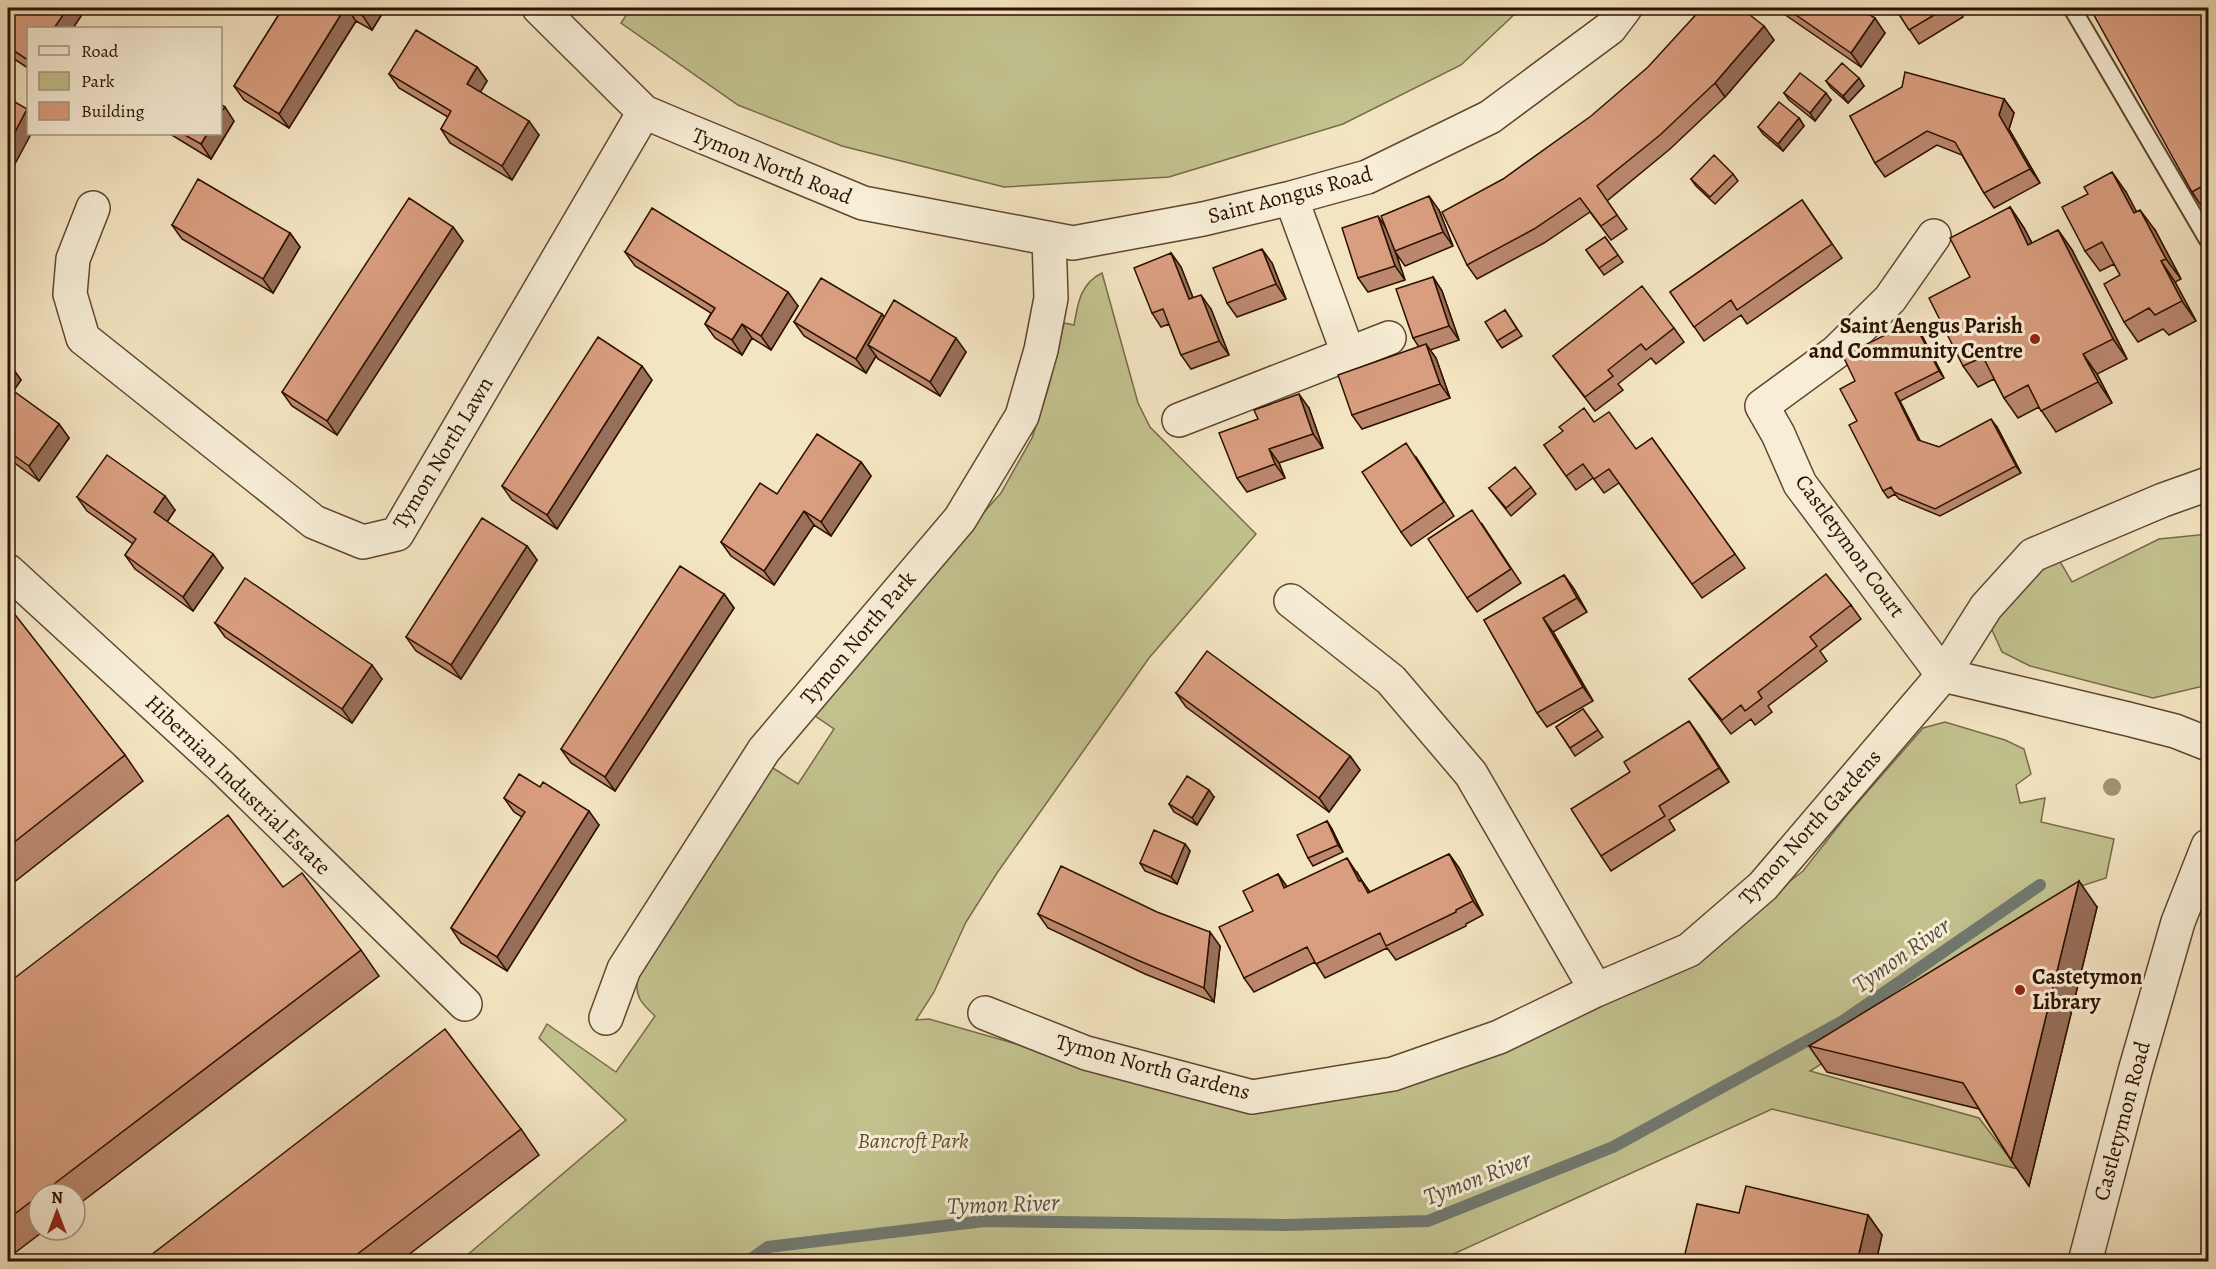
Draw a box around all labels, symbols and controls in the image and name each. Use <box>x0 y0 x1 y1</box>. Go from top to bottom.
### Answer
legend <box>27 27 222 135</box>
text: Road <box>81 39 119 63</box>
text: Park <box>81 69 115 93</box>
text: Building <box>81 99 145 123</box>
street label: Tymon North Road <box>687 120 857 212</box>
street label: Saint Aongus Road <box>1205 159 1376 231</box>
place label: Saint Aengus Parish and Community Centre <box>1809 311 2023 366</box>
marker: Saint Aengus Parish and Community Centre <box>2028 332 2042 346</box>
street label: Tymon North Lawn <box>386 371 500 535</box>
street label: Castletymon Court <box>1788 468 1912 624</box>
street label: Tymon North Park <box>793 565 923 711</box>
street label: Hibernian Industrial Estate <box>139 688 337 882</box>
street label: Tymon North Gardens <box>1732 743 1888 911</box>
water label: Tymon River <box>1846 909 1957 1000</box>
place label: Castetymon Library <box>2032 962 2142 1017</box>
marker: Castetymon Library <box>2013 983 2027 997</box>
street label: Tymon North Gardens <box>1053 1027 1253 1107</box>
street label: Castletymon Road <box>2086 1038 2158 1204</box>
park label: Bancroft Park <box>857 1126 969 1156</box>
water label: Tymon River <box>1419 1143 1536 1213</box>
north arrow <box>27 1182 87 1242</box>
water label: Tymon River <box>946 1186 1060 1222</box>
text: N <box>51 1187 63 1209</box>

